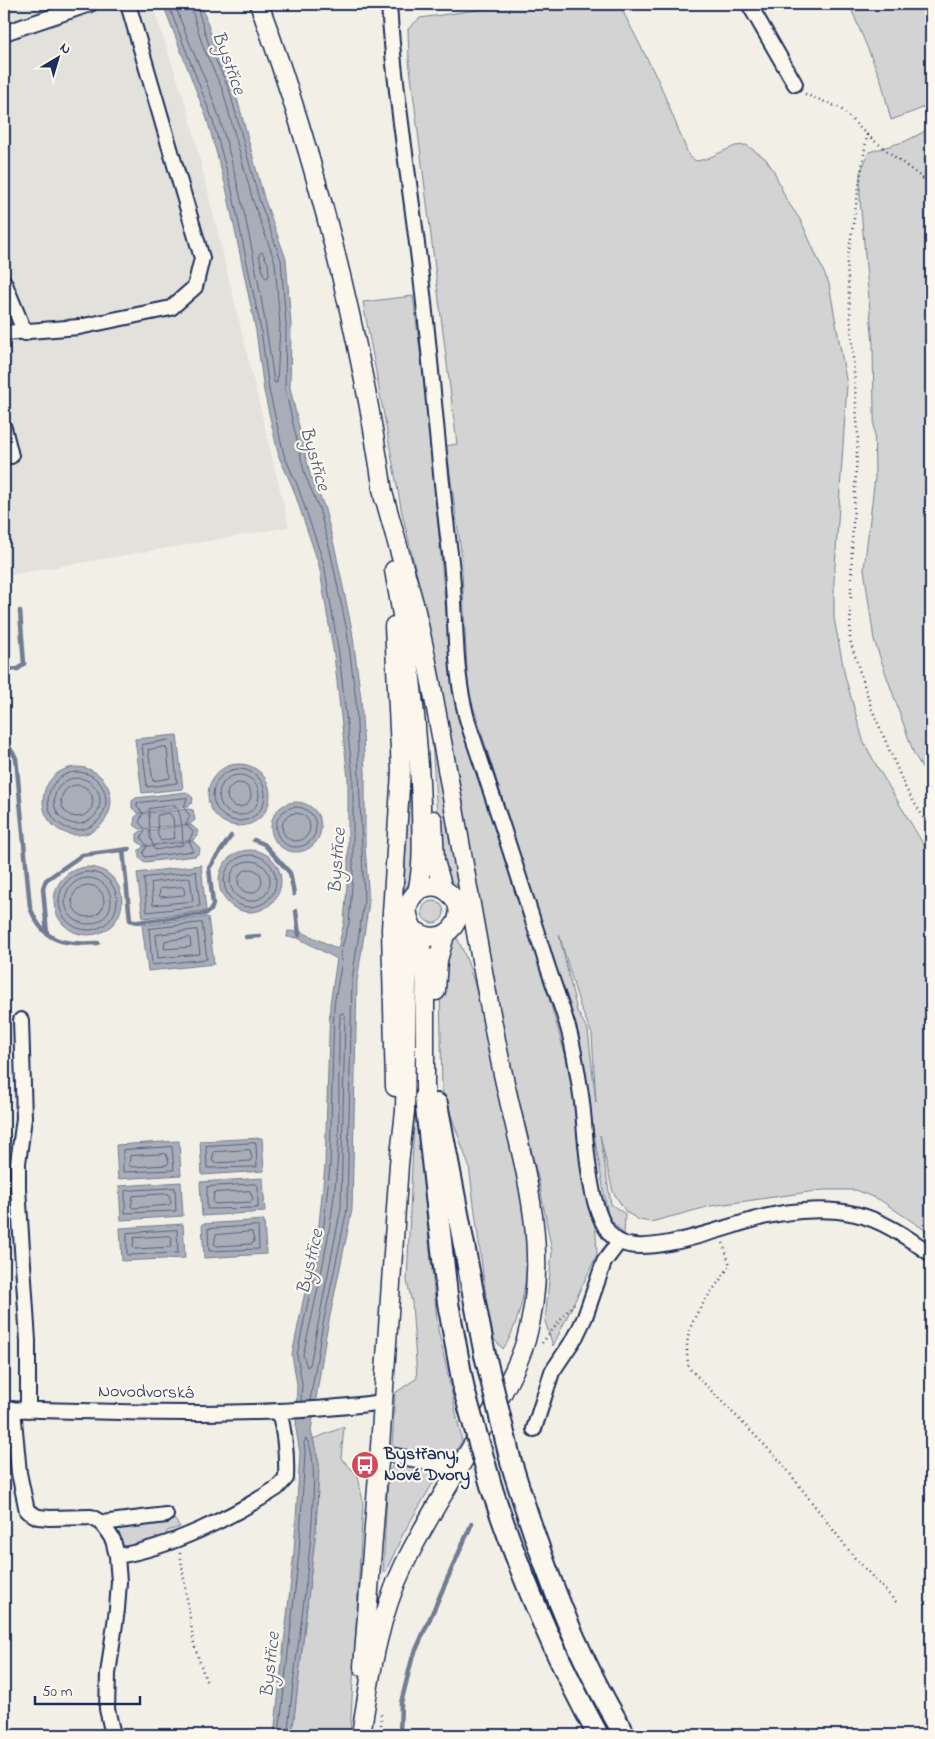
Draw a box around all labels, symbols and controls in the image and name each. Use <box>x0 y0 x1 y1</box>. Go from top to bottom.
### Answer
water label: Bystřice <box>204 28 252 100</box>
north arrow <box>32 32 82 82</box>
text: N <box>55 38 75 60</box>
water label: Bystřice <box>292 424 336 496</box>
water label: Bystřice <box>322 826 354 895</box>
water label: Bystřice <box>290 1226 332 1297</box>
street label: Novodvorská <box>98 1379 194 1407</box>
place label: Bystřany, Nové Dvory <box>383 1442 470 1490</box>
bus stop icon: Bystřany, Nové Dvory <box>350 1450 380 1480</box>
water label: Bystřice <box>254 1629 288 1699</box>
scale bar <box>35 1674 140 1706</box>
text: 50 m <box>42 1681 73 1703</box>

